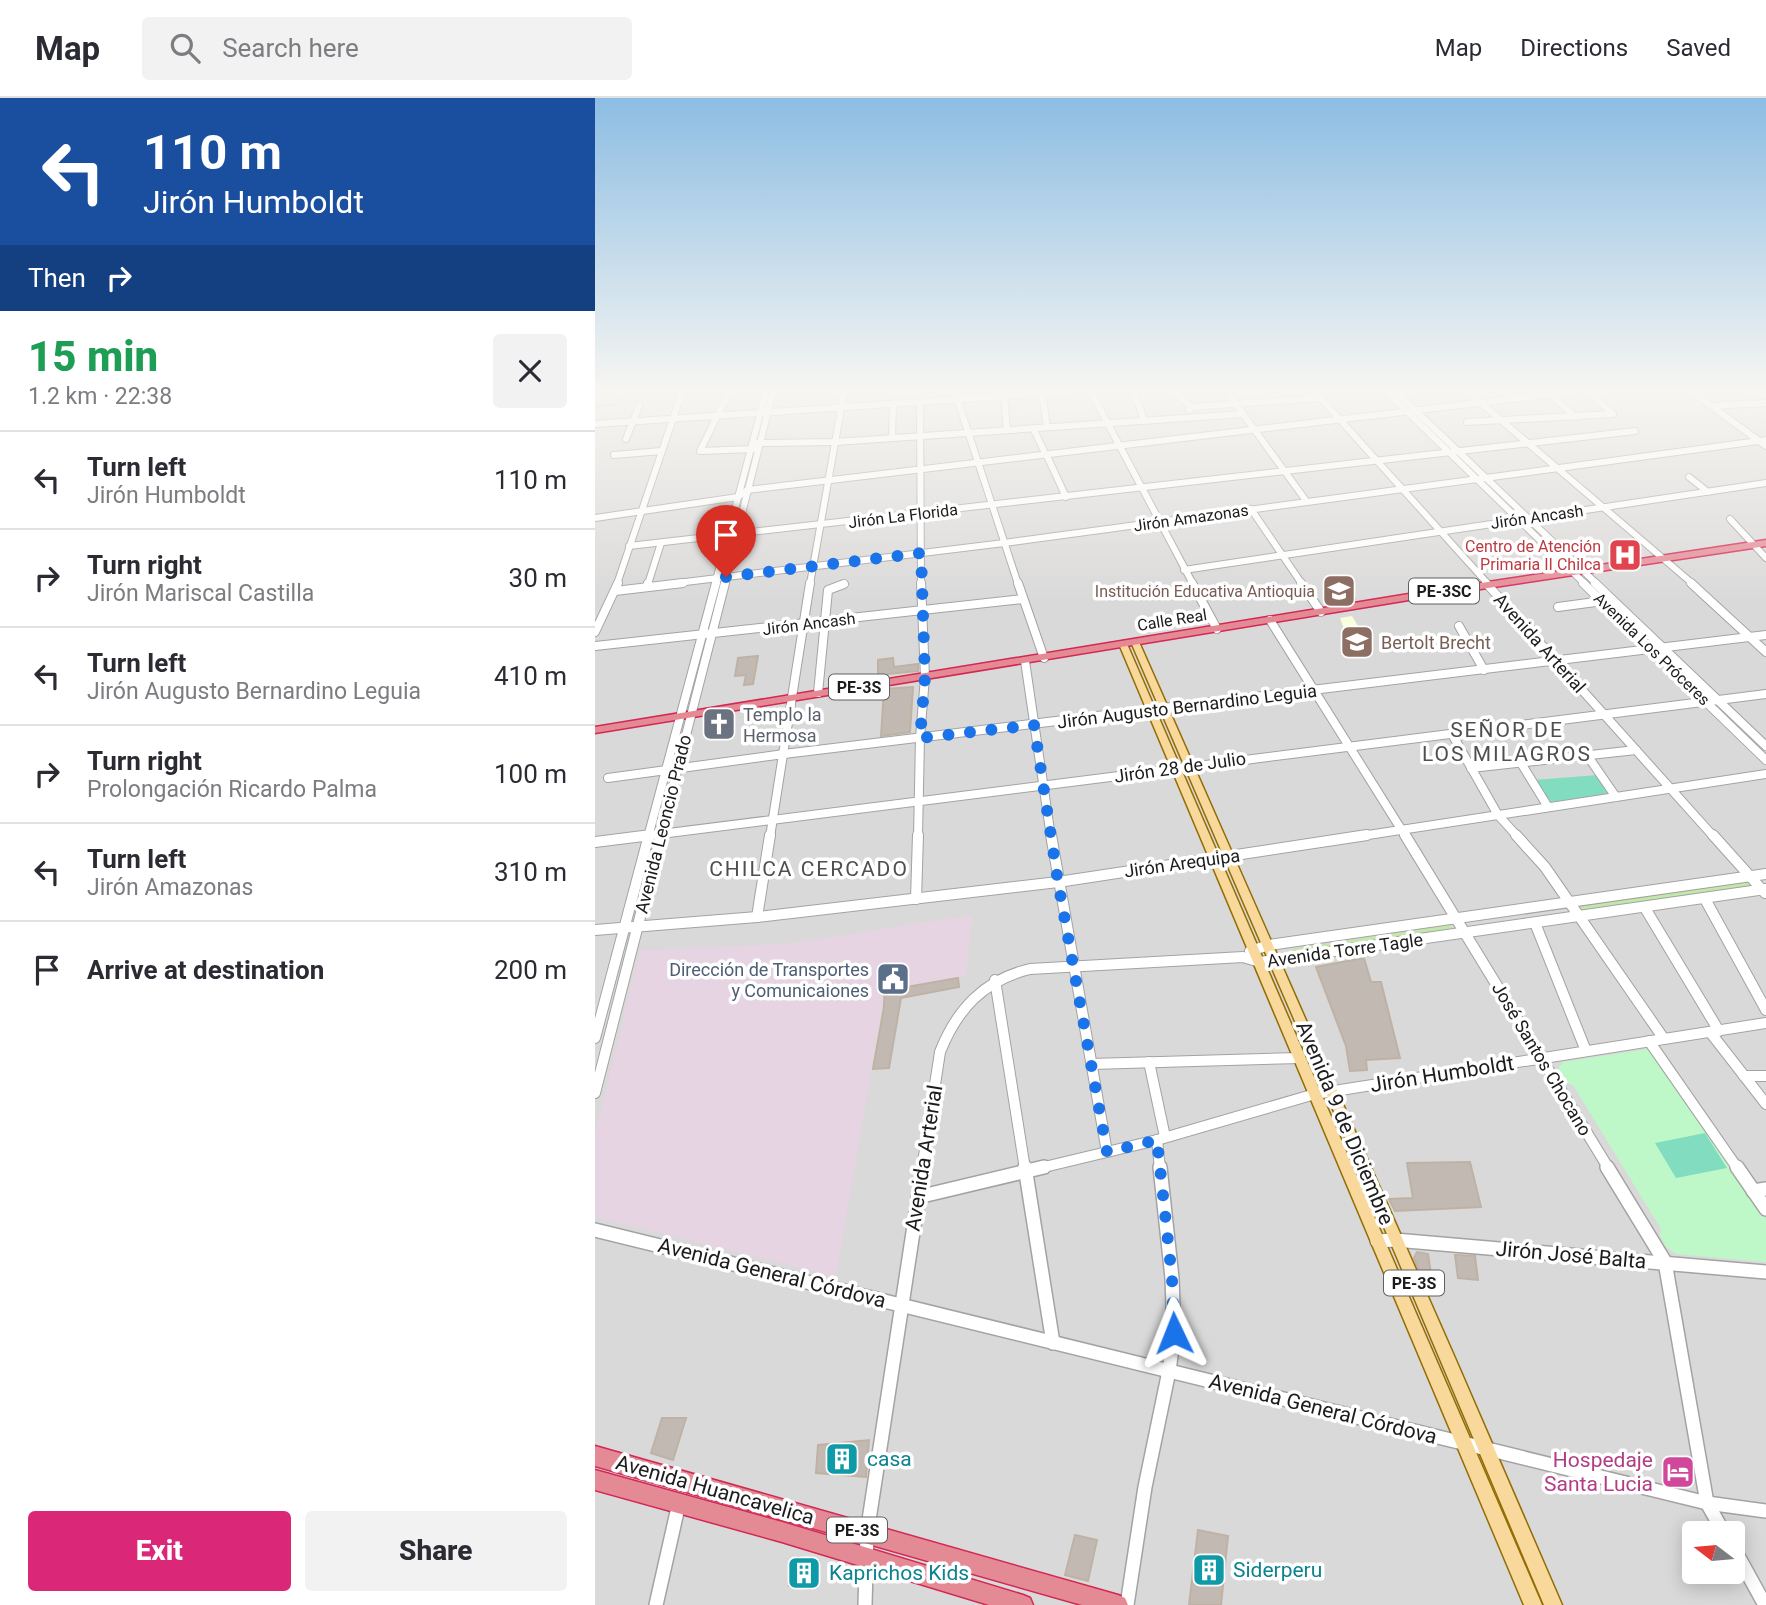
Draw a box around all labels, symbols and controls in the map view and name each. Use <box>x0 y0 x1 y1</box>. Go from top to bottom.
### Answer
search box <box>142 17 632 80</box>
text: Map <box>35 29 100 68</box>
icon: search <box>166 29 204 67</box>
text: Search here <box>222 33 359 63</box>
text: Map <box>1435 34 1482 62</box>
text: Directions <box>1520 34 1628 62</box>
text: Saved <box>1666 34 1731 62</box>
text: 110 m <box>143 124 282 181</box>
icon: left <box>28 126 119 217</box>
text: Jirón Humboldt <box>143 183 364 221</box>
icon: right <box>100 259 138 297</box>
text: Then <box>28 263 86 293</box>
text: 15 min <box>28 332 158 381</box>
button: close <box>493 334 567 408</box>
text: 1.2 km · 22:38 <box>28 383 172 410</box>
text: Turn left <box>87 452 186 482</box>
icon: left <box>28 461 66 499</box>
text: 110 m <box>494 465 567 495</box>
text: Jirón Humboldt <box>87 482 246 509</box>
street label: Jirón La Florida <box>847 500 959 532</box>
street label: Jirón Amazonas <box>1132 501 1250 535</box>
street label: Jirón Ancash <box>1489 501 1585 533</box>
pin <box>696 505 756 577</box>
icon: arrive <box>707 516 745 554</box>
hospital icon: Centro de Atención Primaria II Chilca <box>1606 536 1644 574</box>
place label: Centro de Atención Primaria II Chilca <box>1465 537 1601 574</box>
text: Turn right <box>87 550 202 580</box>
icon: right <box>28 559 66 597</box>
text: 30 m <box>509 563 567 593</box>
school or university icon: Institución Educativa Antioquia <box>1320 572 1358 610</box>
road number: PE-3SC <box>1409 578 1479 604</box>
text: Jirón Mariscal Castilla <box>87 580 314 607</box>
place label: Institución Educativa Antioquia <box>1095 582 1315 601</box>
street label: Avenida Arterial <box>1490 589 1590 697</box>
street label: Avenida Los Próceres <box>1590 589 1714 709</box>
street label: Calle Real <box>1136 605 1208 635</box>
street label: Jirón Ancash <box>762 609 856 639</box>
school or university icon: Bertolt Brecht <box>1338 623 1376 661</box>
place label: Bertolt Brecht <box>1381 632 1491 653</box>
text: Turn left <box>87 648 186 678</box>
icon: left <box>28 657 66 695</box>
text: 410 m <box>494 661 567 691</box>
road number: PE-3S <box>829 674 889 700</box>
text: Jirón Augusto Bernardino Leguia <box>87 678 421 705</box>
street label: Jirón Augusto Bernardino Leguia <box>1056 680 1318 732</box>
place label: Templo la Hermosa <box>743 704 822 746</box>
church icon: Templo la Hermosa <box>700 705 738 743</box>
district label: SEÑOR DE LOS MILAGROS <box>1422 718 1592 766</box>
street label: Avenida Leoncio Prado <box>631 732 695 916</box>
text: Turn right <box>87 746 202 776</box>
street label: Jirón 28 de Julio <box>1113 747 1247 787</box>
icon: right <box>28 755 66 793</box>
text: 100 m <box>494 759 567 789</box>
text: Prolongación Ricardo Palma <box>87 776 377 803</box>
text: Turn left <box>87 844 186 874</box>
street label: Jirón Arequipa <box>1123 844 1241 882</box>
icon: left <box>28 853 66 891</box>
text: 310 m <box>494 857 567 887</box>
district label: CHILCA CERCADO <box>709 857 909 881</box>
text: Jirón Amazonas <box>87 874 254 901</box>
street label: Avenida Torre Tagle <box>1266 929 1424 971</box>
icon: arrive <box>28 951 66 989</box>
text: Arrive at destination <box>87 955 324 985</box>
text: 200 m <box>494 955 567 985</box>
place label: Dirección de Transportes y Comunicaiones <box>669 959 869 1001</box>
public building icon: Dirección de Transportes y Comunicaiones <box>874 960 912 998</box>
street label: José Santos Chocano <box>1488 979 1596 1139</box>
street label: Avenida 9 de Diciembre <box>1291 1017 1399 1229</box>
street label: Jirón Humboldt <box>1369 1051 1516 1097</box>
street label: Avenida Arterial <box>901 1083 947 1233</box>
street label: Avenida General Córdova <box>656 1233 888 1313</box>
street label: Jirón José Balta <box>1495 1236 1647 1274</box>
road number: PE-3S <box>1384 1270 1444 1296</box>
position arrow <box>1137 1296 1211 1370</box>
street label: Avenida General Córdova <box>1207 1369 1439 1449</box>
building icon: casa <box>823 1440 861 1478</box>
place label: casa <box>867 1447 912 1471</box>
place label: Hospedaje Santa Lucia <box>1544 1448 1653 1496</box>
street label: Avenida Huancavelica <box>613 1450 817 1530</box>
hotel icon: Hospedaje Santa Lucia <box>1659 1453 1697 1491</box>
button: Exit <box>28 1511 291 1591</box>
button: Share <box>305 1511 567 1591</box>
road number: PE-3S <box>827 1518 887 1542</box>
north arrow <box>1682 1521 1745 1584</box>
map controls <box>1682 1521 1745 1584</box>
building icon: Siderperu <box>1190 1551 1228 1589</box>
building icon: Kaprichos Kids <box>785 1554 823 1592</box>
place label: Siderperu <box>1233 1558 1322 1582</box>
place label: Kaprichos Kids <box>829 1561 969 1585</box>

